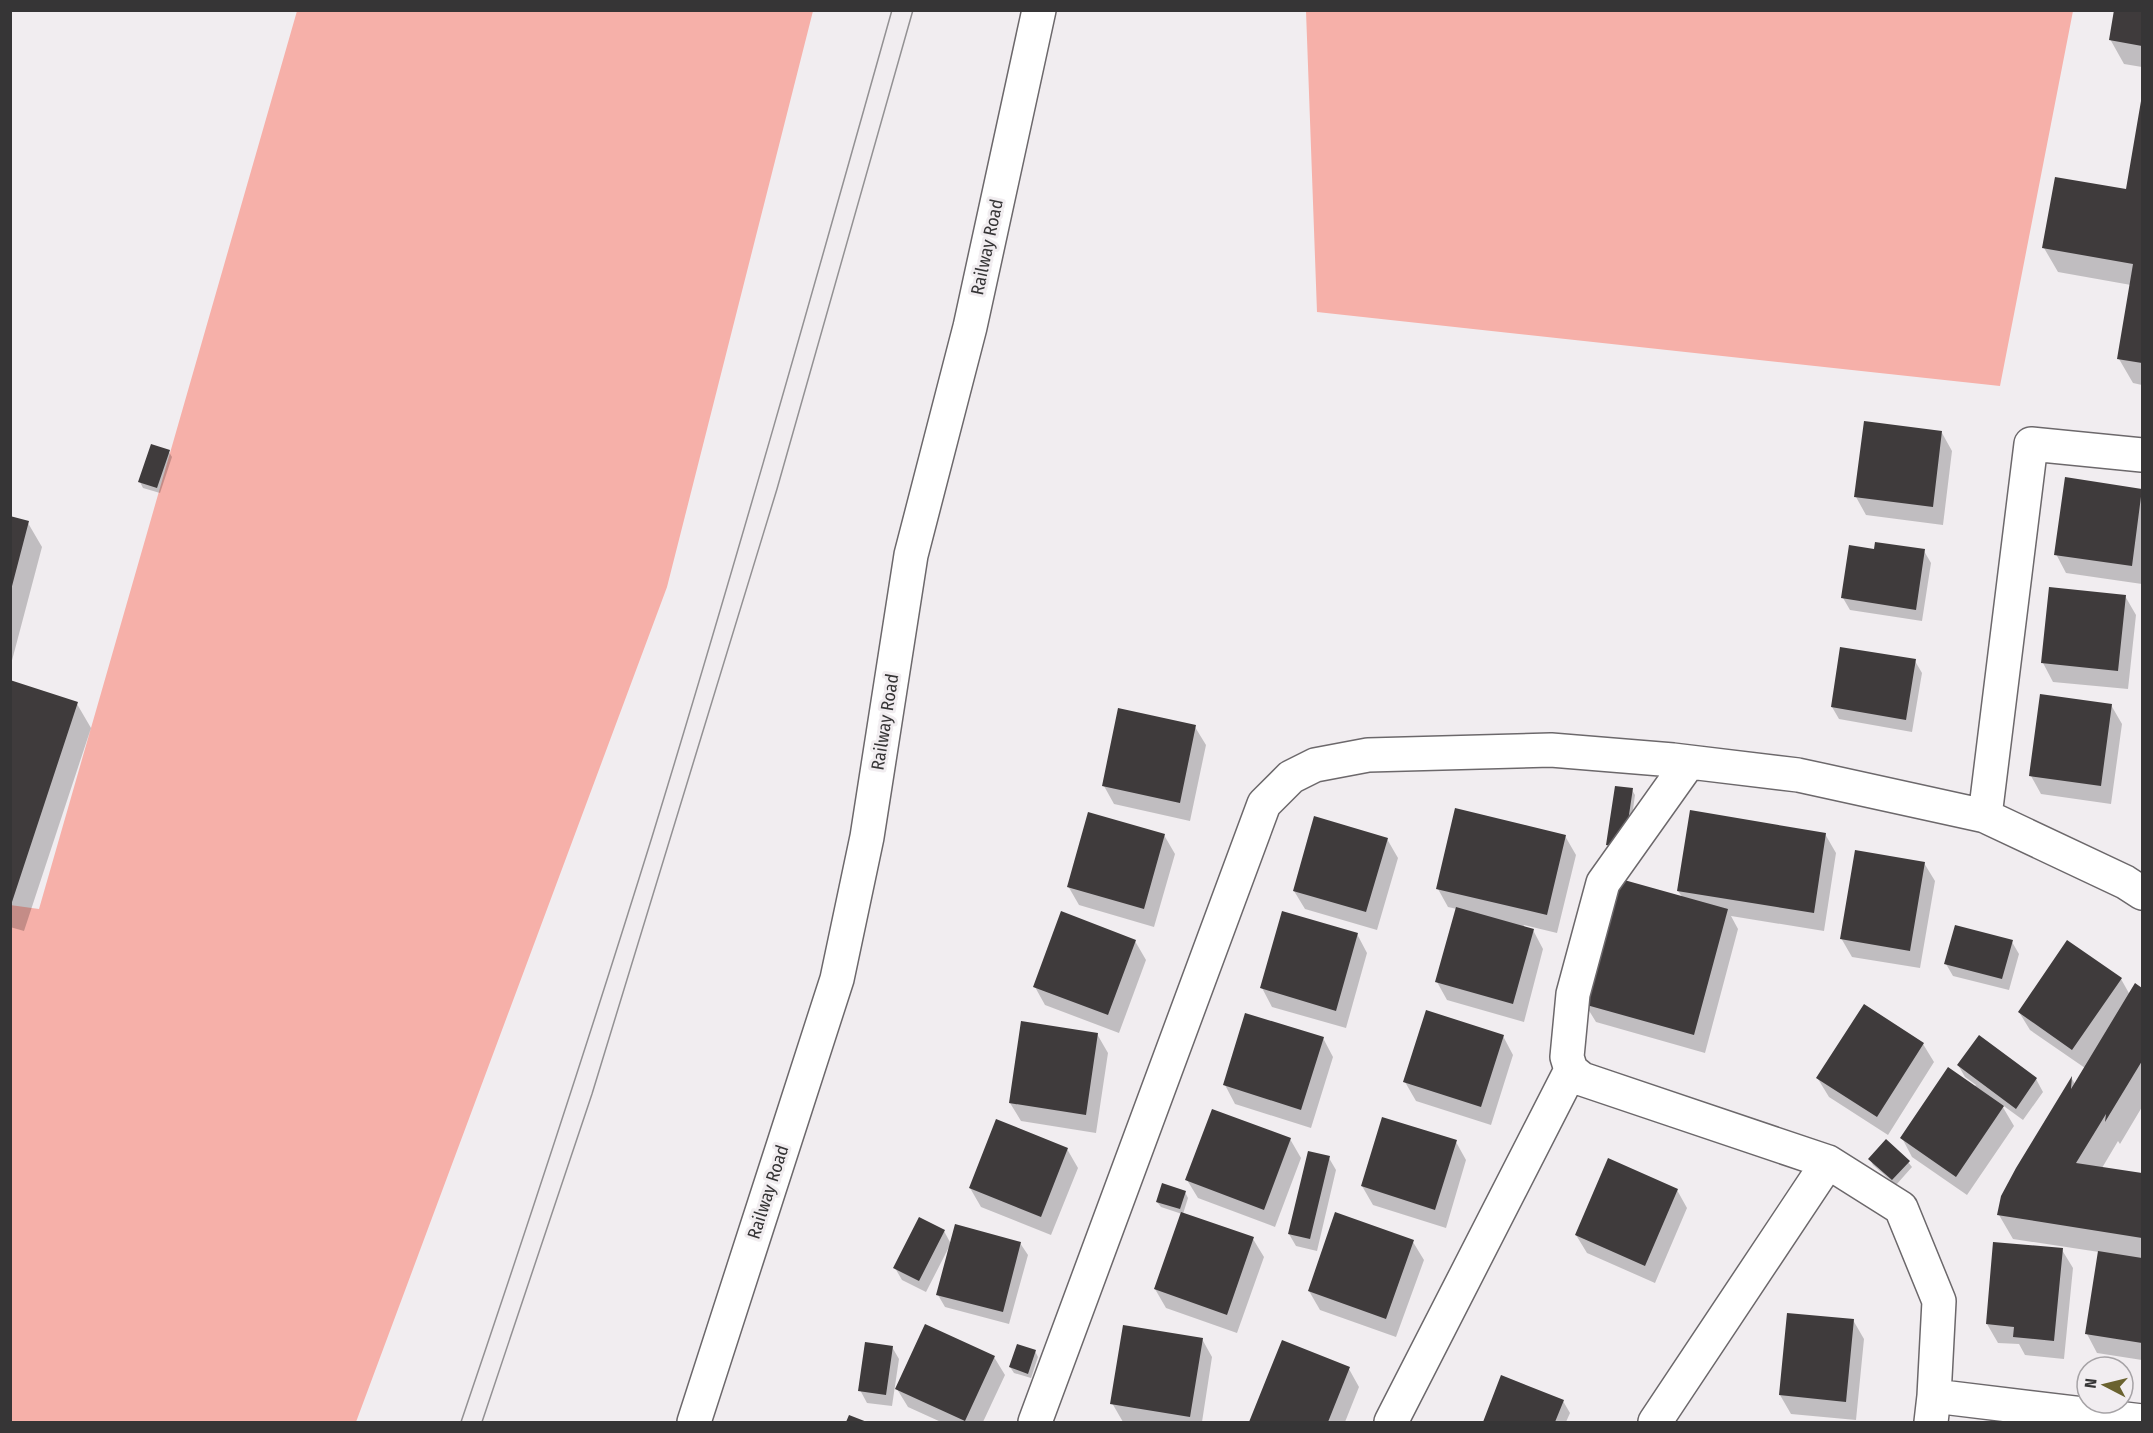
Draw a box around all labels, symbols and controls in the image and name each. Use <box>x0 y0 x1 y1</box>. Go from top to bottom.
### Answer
street label: Railway Road <box>966 197 1008 297</box>
street label: Railway Road <box>867 672 903 772</box>
street label: Railway Road <box>742 1142 794 1242</box>
north arrow <box>2075 1355 2135 1415</box>
text: N <box>2081 1377 2101 1389</box>

